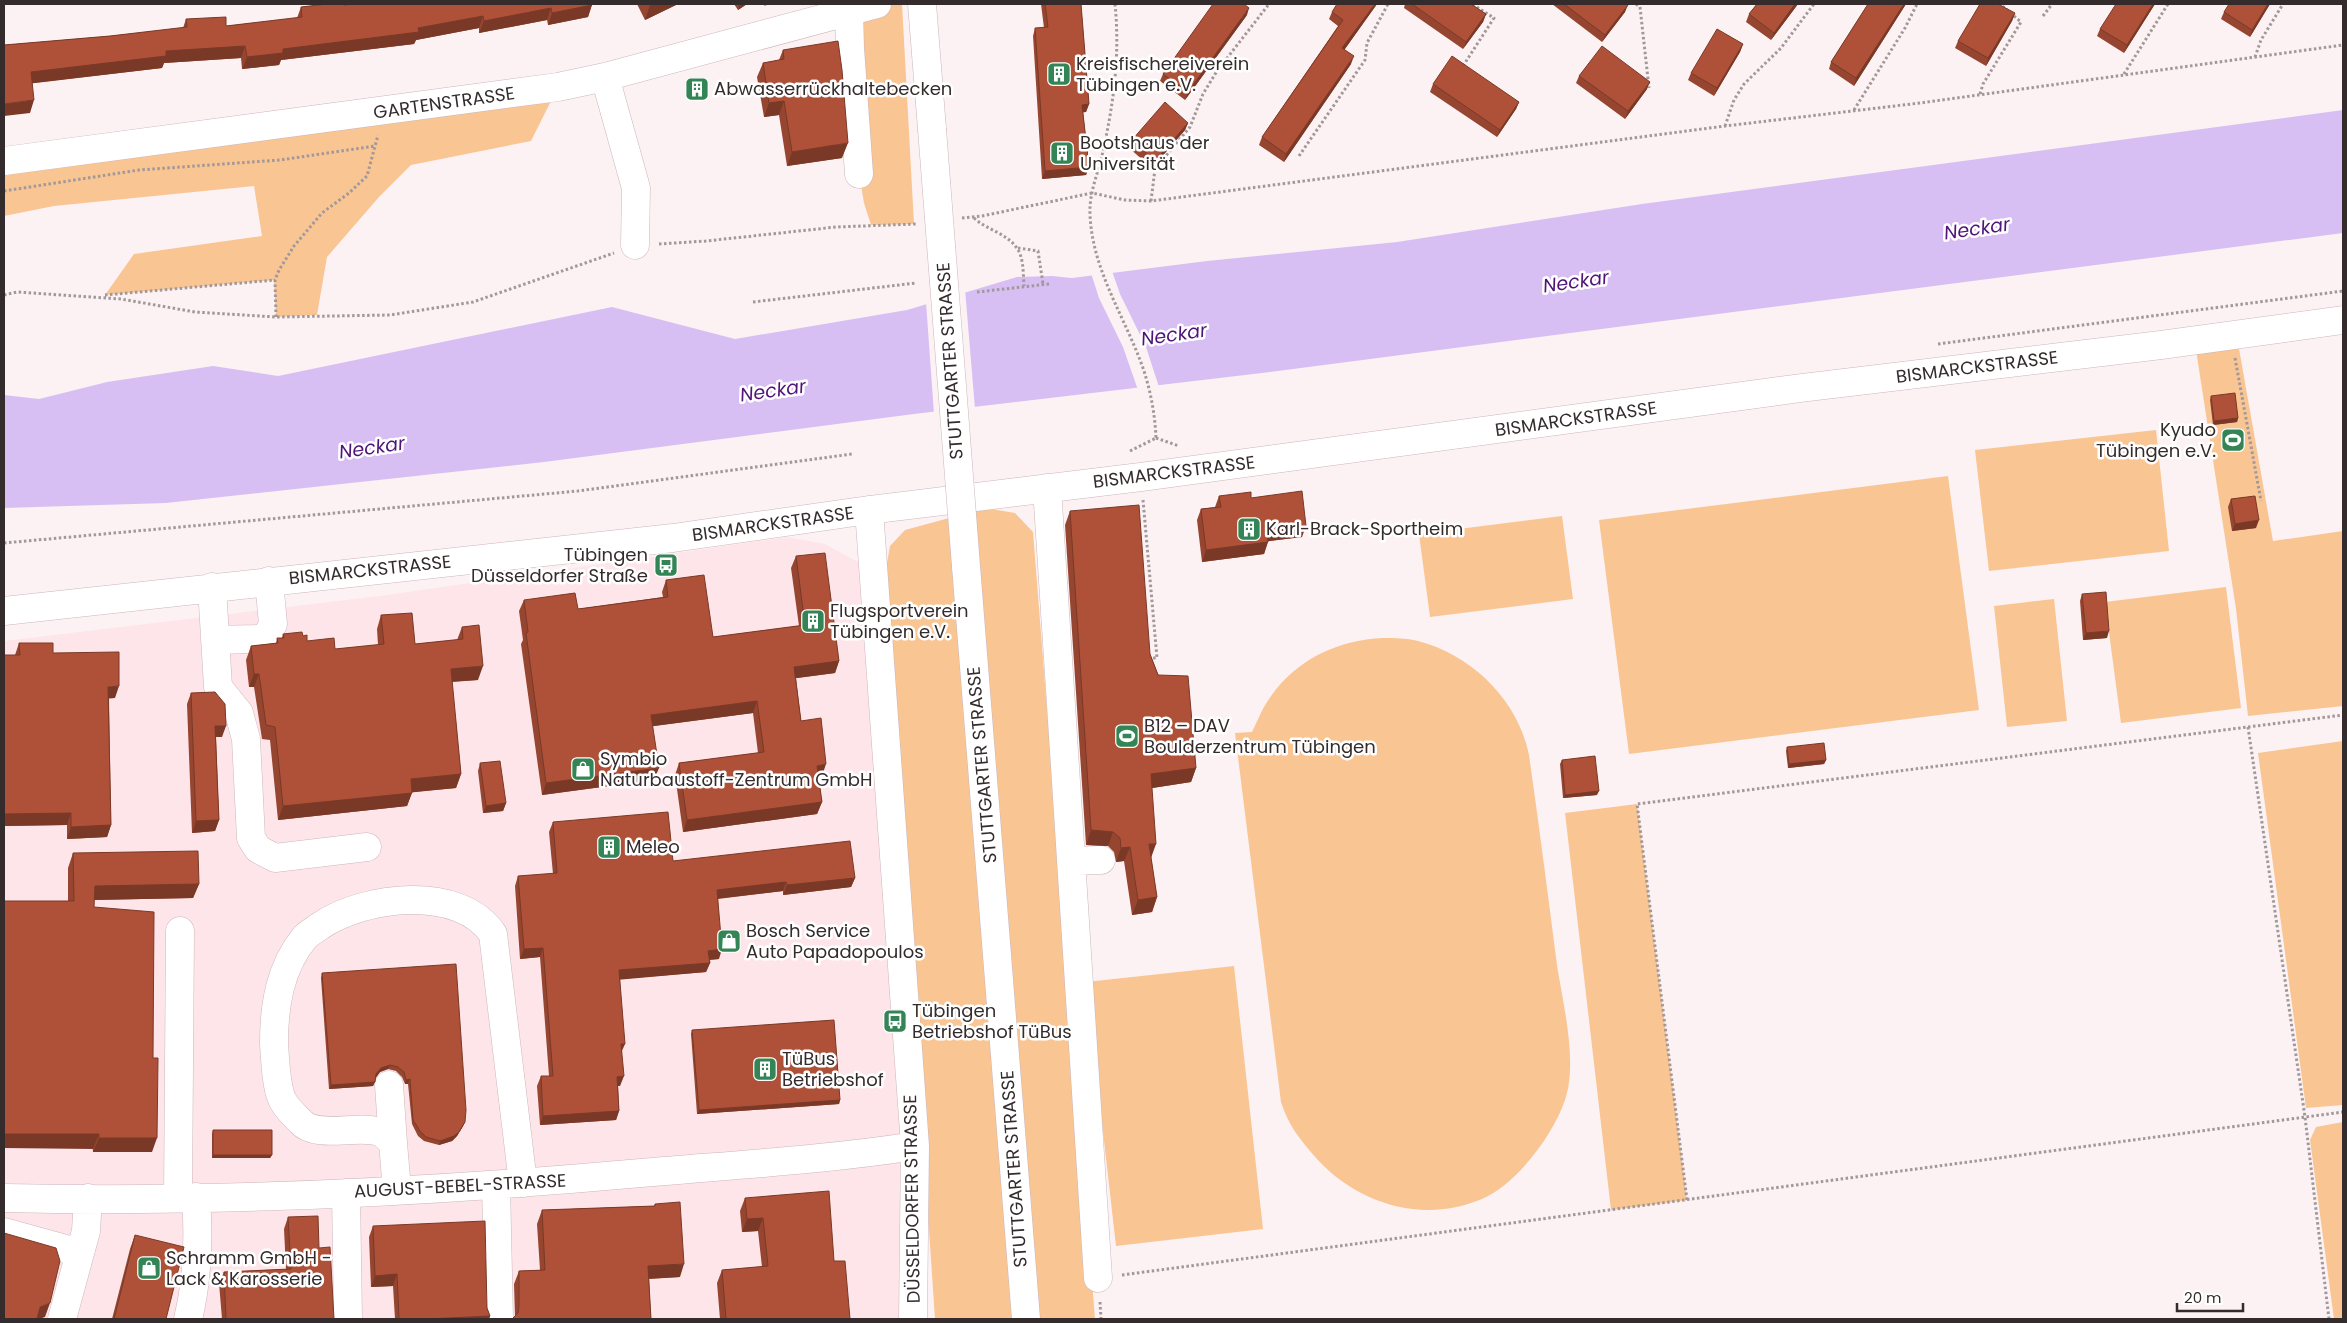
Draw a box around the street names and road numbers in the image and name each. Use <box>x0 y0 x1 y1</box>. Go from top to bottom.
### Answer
street label: GARTENSTRASSE <box>372 80 516 125</box>
street label: STUTTGARTER STRASSE <box>930 262 969 460</box>
street label: BISMARCKSTRASSE <box>1895 344 2059 389</box>
street label: BISMARCKSTRASSE <box>1493 395 1658 442</box>
street label: BISMARCKSTRASSE <box>1092 449 1256 494</box>
street label: BISMARCKSTRASSE <box>690 500 855 547</box>
street label: BISMARCKSTRASSE <box>288 549 452 590</box>
street label: STUTTGARTER STRASSE <box>960 666 1003 864</box>
street label: STUTTGARTER STRASSE <box>994 1070 1033 1268</box>
street label: DÜSSELDORFER STRASSE <box>897 1094 926 1304</box>
street label: AUGUST-BEBEL-STRASSE <box>353 1167 567 1204</box>

